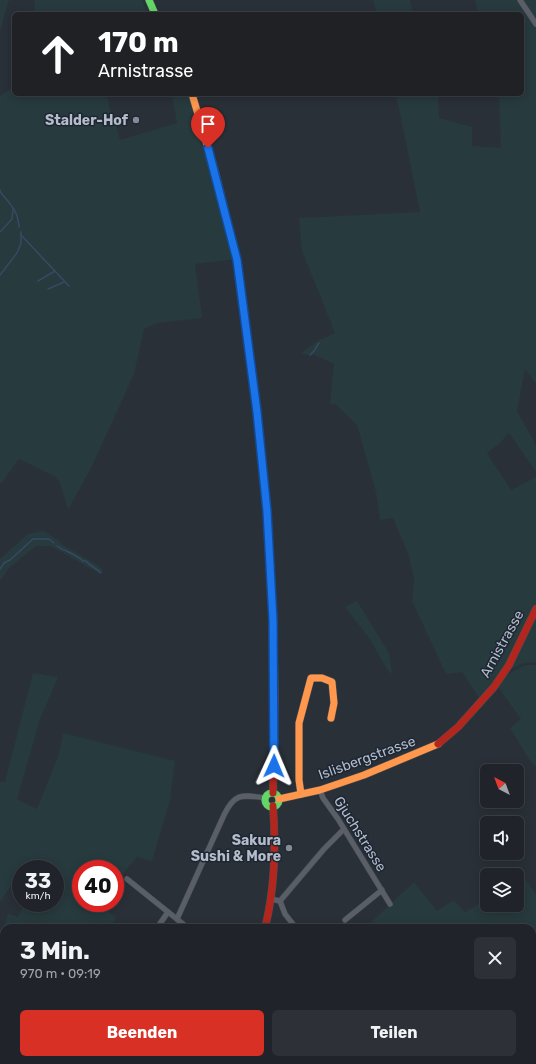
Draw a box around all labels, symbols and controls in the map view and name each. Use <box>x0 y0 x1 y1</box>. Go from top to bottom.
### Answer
text: 170 m <box>98 26 179 59</box>
icon: ahead <box>32 28 84 80</box>
text: Arnistrasse <box>98 60 193 82</box>
pin <box>191 107 225 148</box>
place label: Stalder-Hof <box>45 112 129 129</box>
icon: arrive <box>197 113 219 135</box>
marker: Stalder-Hof <box>131 115 141 125</box>
street label: Arnistrasse <box>477 607 528 681</box>
street label: Islisbergstrasse <box>316 732 418 783</box>
position arrow <box>253 745 295 787</box>
north arrow <box>480 764 524 808</box>
map controls <box>480 764 524 912</box>
street label: Gjuchstrasse <box>330 793 390 875</box>
button: sound <box>480 816 524 860</box>
place label: Sakura Sushi & More <box>191 832 281 865</box>
marker: Sakura Sushi & More <box>284 843 294 853</box>
speed limit sign: 40 <box>72 860 124 912</box>
button: layers <box>480 868 524 912</box>
text: 33 <box>25 869 51 893</box>
text: km/h <box>26 890 50 902</box>
text: 3 Min. <box>20 937 90 965</box>
button: close <box>474 937 516 979</box>
text: 970 m · 09:19 <box>20 966 101 981</box>
button: Beenden <box>20 1010 264 1056</box>
button: Teilen <box>272 1010 516 1056</box>

